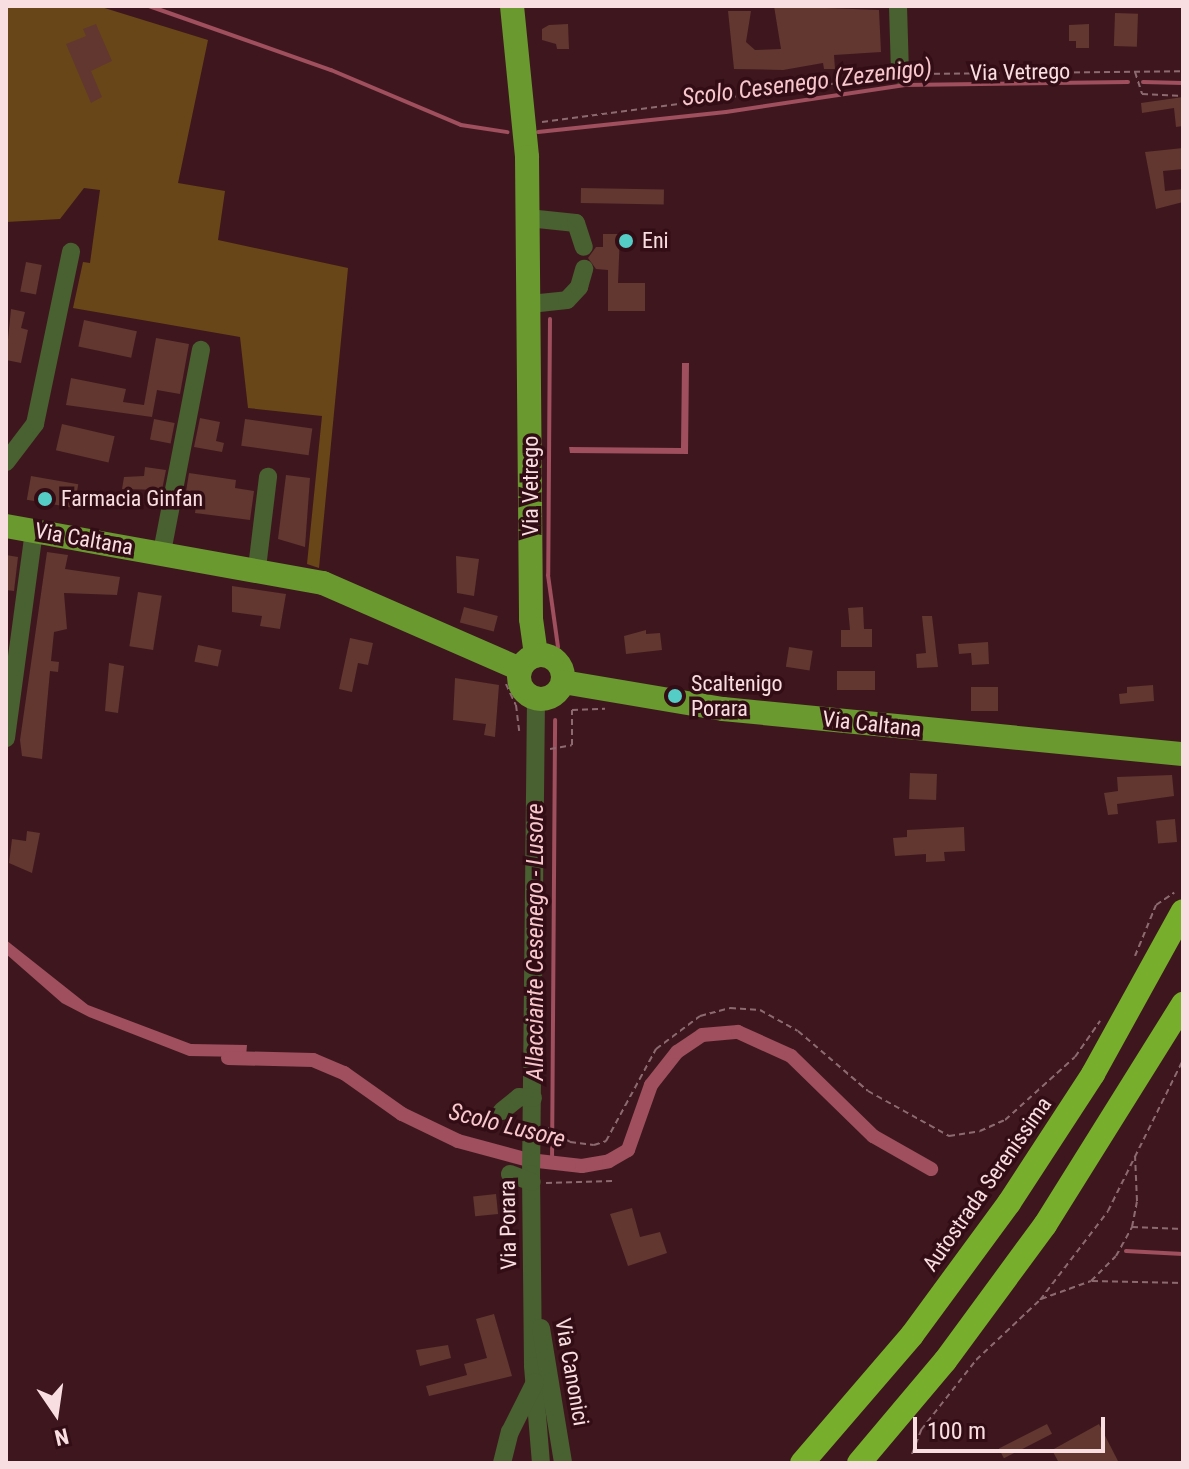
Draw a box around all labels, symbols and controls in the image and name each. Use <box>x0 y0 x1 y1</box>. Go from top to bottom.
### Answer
water label: Scolo Cesenego (Zezenigo) <box>680 53 934 113</box>
street label: Via Vetrego <box>970 58 1070 86</box>
place label: Eni <box>642 228 669 254</box>
marker: Eni <box>617 232 635 250</box>
street label: Via Vetrego <box>518 436 544 536</box>
place label: Farmacia Ginfan <box>61 486 203 512</box>
marker: Farmacia Ginfan <box>36 490 54 508</box>
street label: Via Caltana <box>33 517 135 561</box>
place label: Scaltenigo Porara <box>691 670 783 722</box>
marker: Scaltenigo Porara <box>666 687 684 705</box>
street label: Via Caltana <box>821 706 923 742</box>
water label: Allacciante Cesenego - Lusore <box>522 803 550 1081</box>
street label: Autostrada Serenissima <box>917 1092 1057 1276</box>
water label: Scolo Lusore <box>446 1098 568 1154</box>
street label: Via Porara <box>494 1180 522 1270</box>
street label: Via Canonici <box>550 1316 594 1428</box>
north arrow <box>16 1373 96 1453</box>
scale bar <box>917 1401 1109 1451</box>
text: 100 m <box>927 1417 986 1445</box>
text: N <box>52 1423 71 1451</box>

